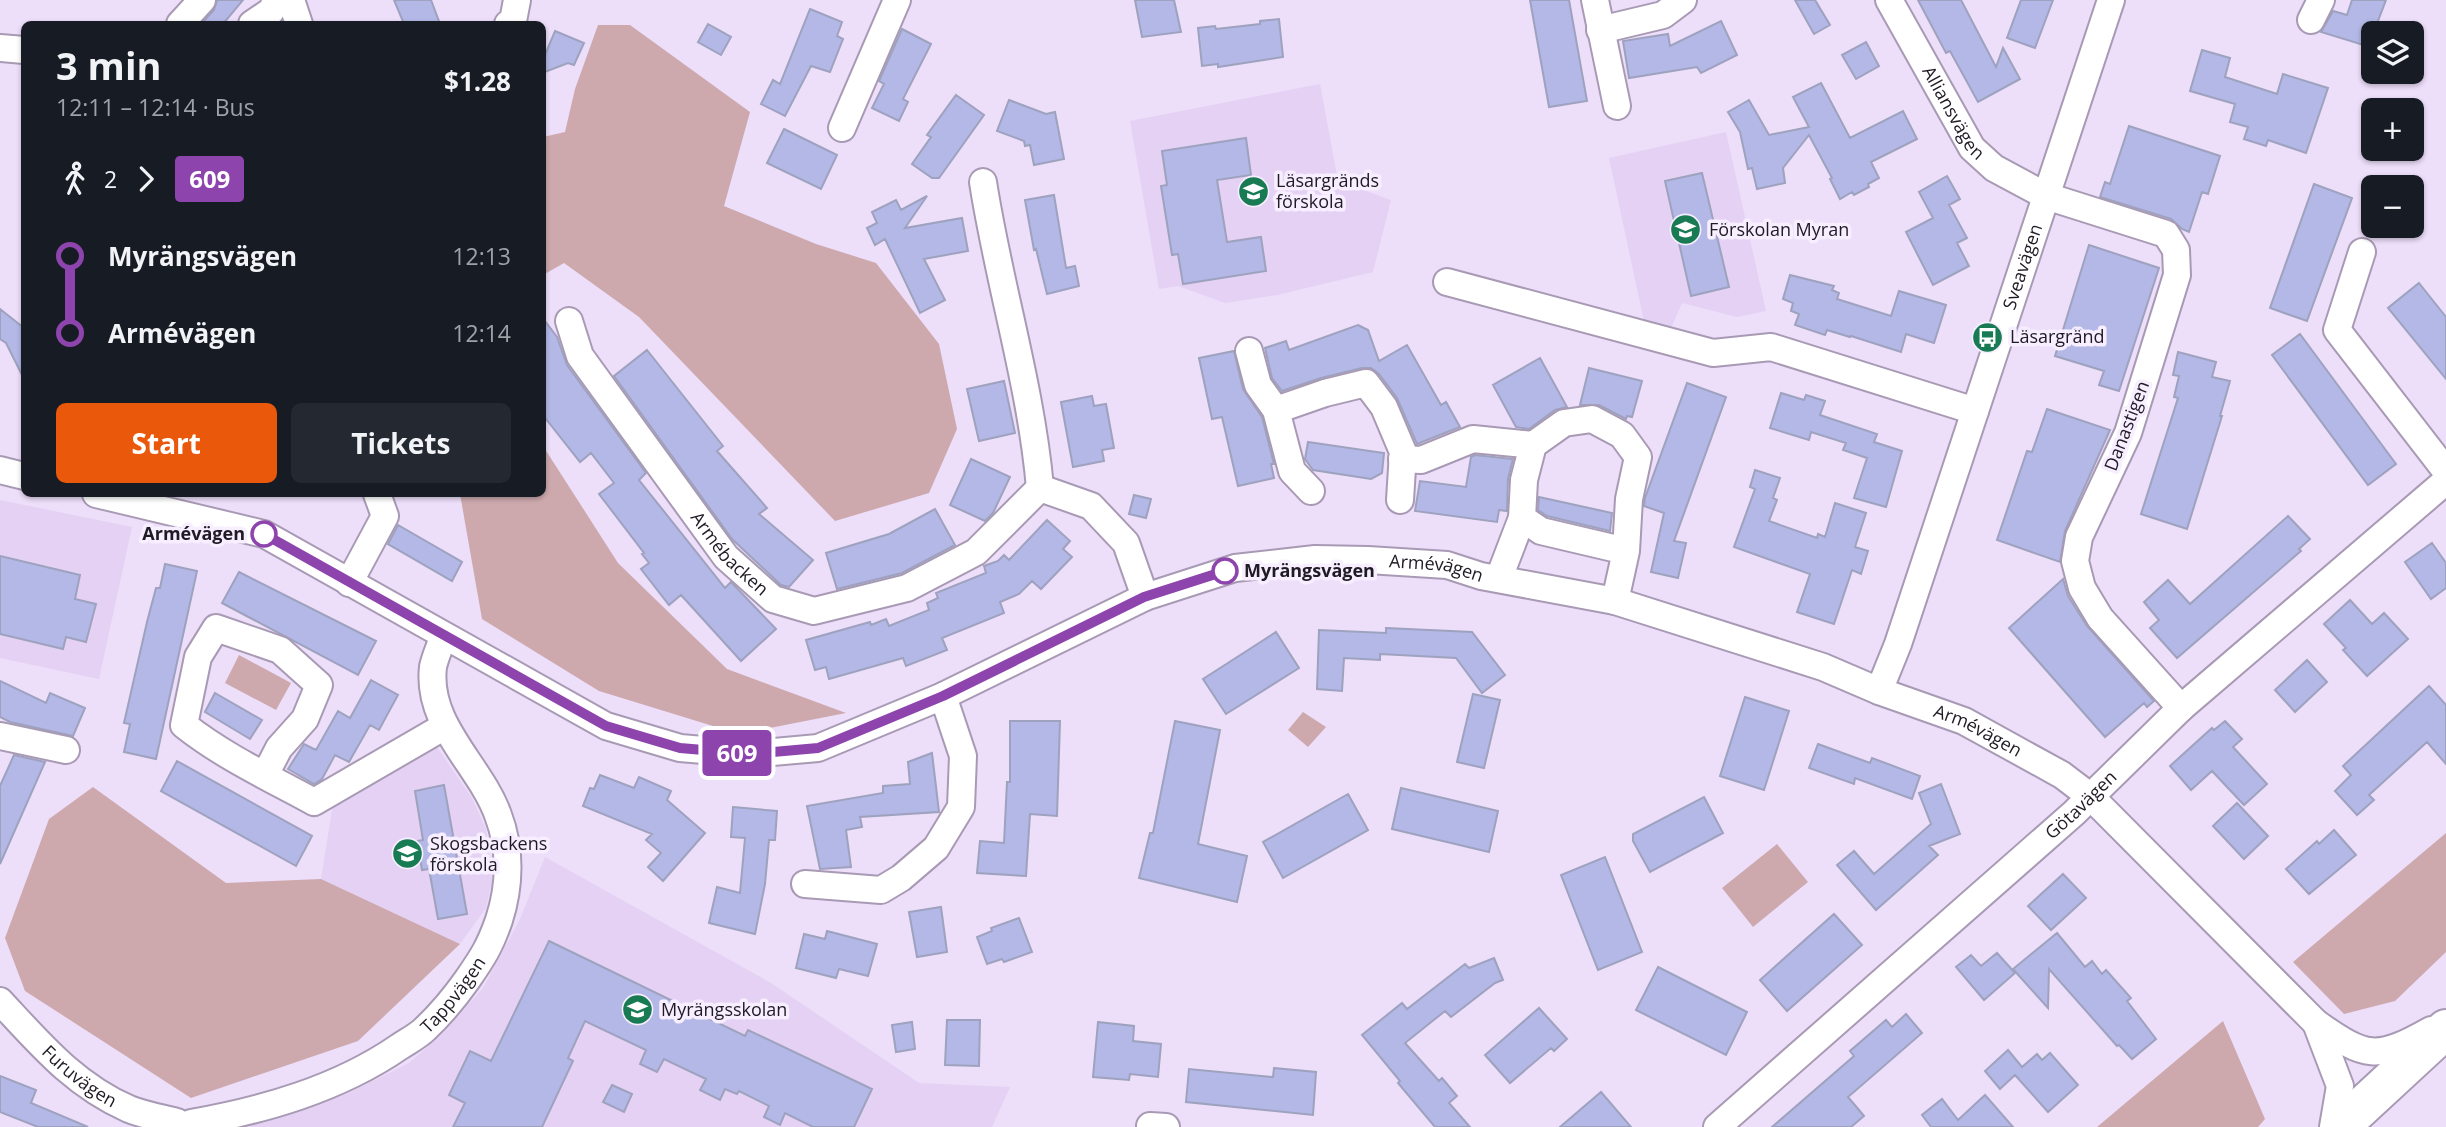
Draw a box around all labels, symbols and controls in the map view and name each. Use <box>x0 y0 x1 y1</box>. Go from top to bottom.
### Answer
map controls <box>2361 21 2424 238</box>
button: layers <box>2361 21 2424 84</box>
text: 3 min <box>56 39 161 91</box>
street label: Alliansvägen <box>1917 61 1990 165</box>
text: $1.28 <box>444 63 511 99</box>
text: 12:11 – 12:14 · Bus <box>56 91 255 123</box>
button: + <box>2361 98 2424 161</box>
icon: walk <box>56 160 94 198</box>
icon: forward <box>127 160 165 198</box>
text: 609 <box>189 162 230 195</box>
text: 2 <box>104 163 117 195</box>
place label: Läsargränds förskola <box>1276 168 1379 213</box>
school or university icon: Läsargränds förskola <box>1236 174 1270 208</box>
button: − <box>2361 175 2424 238</box>
school or university icon: Förskolan Myran <box>1669 213 1703 247</box>
place label: Förskolan Myran <box>1709 217 1849 241</box>
street label: Sveavägen <box>1996 220 2047 312</box>
text: Myrängsvägen <box>108 238 297 274</box>
text: 12:13 <box>452 240 511 272</box>
text: Armévägen <box>108 315 256 351</box>
text: 12:14 <box>452 317 511 349</box>
bus stop icon: Läsargränd <box>1970 320 2004 354</box>
place label: Läsargränd <box>2010 324 2105 348</box>
street label: Danastigen <box>2098 377 2154 474</box>
button: Start <box>56 403 277 483</box>
button: Tickets <box>291 403 511 483</box>
street label: Armébacken <box>686 506 774 600</box>
place label: Armévägen <box>142 521 245 545</box>
marker: Armévägen <box>251 521 277 547</box>
street label: Armévägen <box>1388 548 1487 587</box>
marker: Myrängsvägen <box>1212 558 1238 584</box>
place label: Myrängsvägen <box>1244 558 1375 582</box>
street label: Armévägen <box>1931 698 2027 762</box>
line badge: 609 <box>697 730 777 776</box>
text: 609 <box>716 736 758 769</box>
street label: Götavägen <box>2039 765 2121 844</box>
place label: Skogsbackens förskola <box>430 831 547 876</box>
school or university icon: Skogsbackens förskola <box>390 837 424 871</box>
street label: Tappvägen <box>415 952 491 1038</box>
school or university icon: Myrängsskolan <box>621 993 655 1027</box>
place label: Myrängsskolan <box>661 997 787 1021</box>
street label: Furuvägen <box>37 1040 121 1112</box>

